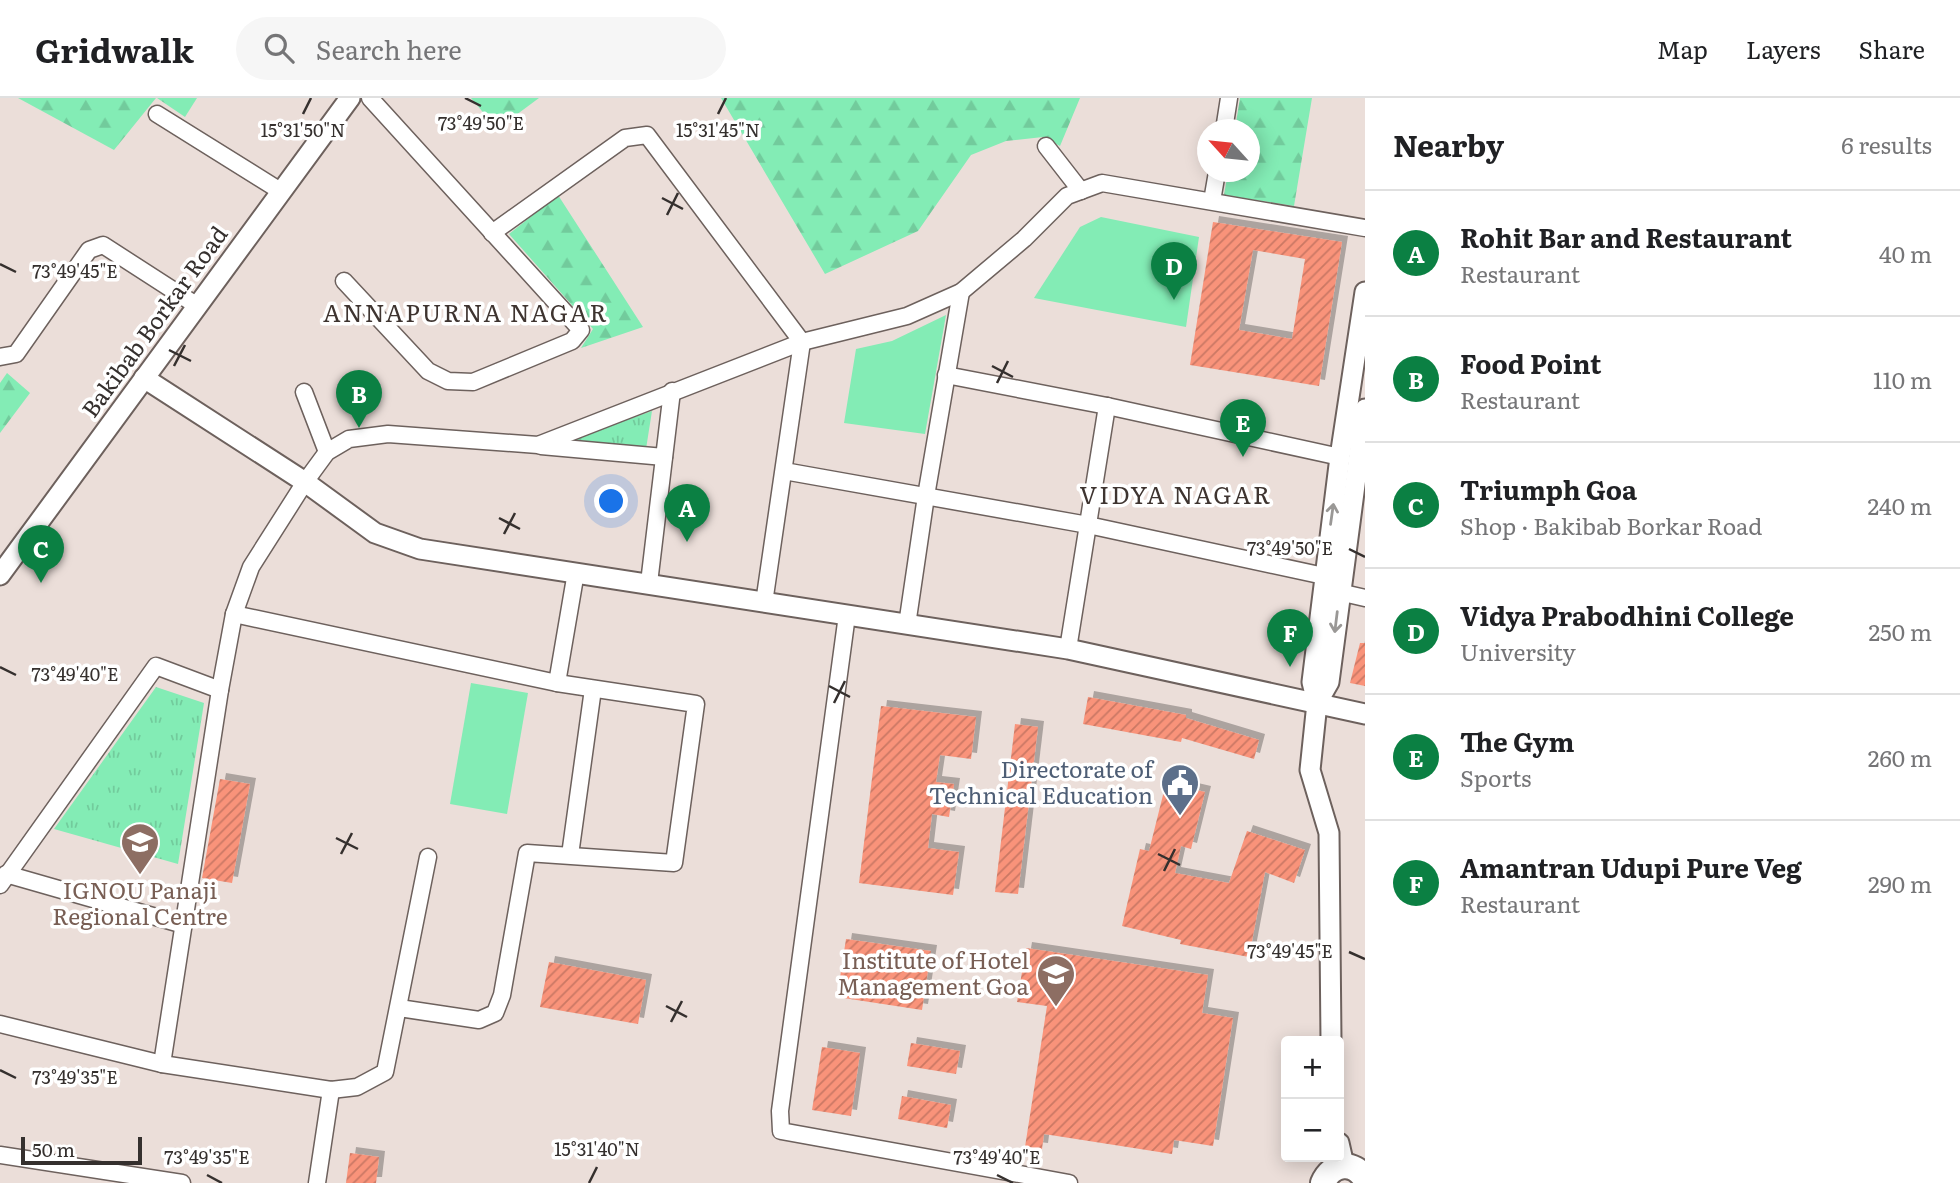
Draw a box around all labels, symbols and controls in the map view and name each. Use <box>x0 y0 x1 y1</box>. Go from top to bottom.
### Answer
search box <box>236 17 726 80</box>
text: Gridwalk <box>35 24 194 73</box>
icon: search <box>260 29 298 67</box>
text: Search here <box>316 29 462 68</box>
text: Map <box>1657 31 1708 66</box>
text: Layers <box>1746 31 1820 66</box>
text: Share <box>1858 31 1925 66</box>
text: 73°49'50"E <box>438 109 524 136</box>
text: 15°31'50"N <box>261 116 345 143</box>
text: 15°31'45"N <box>676 116 760 143</box>
north arrow <box>1197 119 1260 182</box>
text: Nearby <box>1393 122 1504 166</box>
text: 6 results <box>1841 127 1932 161</box>
text: Rohit Bar and Restaurant <box>1460 217 1792 256</box>
street label: Bakibab Borkar Road <box>72 218 235 424</box>
text: A <box>1407 236 1425 270</box>
text: 40 m <box>1879 236 1932 270</box>
pin: D <box>1151 242 1197 300</box>
text: Restaurant <box>1460 256 1580 290</box>
text: 73°49'45"E <box>32 257 118 284</box>
district label: ANNAPURNA NAGAR <box>323 294 609 329</box>
text: Food Point <box>1460 343 1601 382</box>
text: B <box>1408 362 1424 396</box>
text: 110 m <box>1873 362 1932 396</box>
pin: B <box>336 370 382 428</box>
text: Restaurant <box>1460 382 1580 416</box>
pin: E <box>1220 399 1266 457</box>
text: Triumph Goa <box>1460 469 1637 508</box>
district label: VIDYA NAGAR <box>1080 476 1272 511</box>
your location <box>594 484 628 518</box>
pin: A <box>664 484 710 542</box>
text: C <box>1408 488 1424 522</box>
text: 240 m <box>1867 488 1932 522</box>
one-way arrow <box>1326 503 1339 526</box>
text: Shop · Bakibab Borkar Road <box>1460 508 1762 542</box>
pin: C <box>18 525 64 583</box>
text: 73°49'50"E <box>1247 534 1333 561</box>
text: Vidya Prabodhini College <box>1460 595 1794 634</box>
pin: F <box>1267 609 1313 667</box>
one-way arrow <box>1329 610 1342 633</box>
text: D <box>1407 614 1425 648</box>
text: 250 m <box>1868 614 1932 648</box>
text: University <box>1460 634 1576 668</box>
text: 73°49'40"E <box>32 660 118 687</box>
text: The Gym <box>1460 721 1574 760</box>
text: E <box>1408 740 1424 774</box>
text: 260 m <box>1868 740 1932 774</box>
place label: Directorate of Technical Education <box>929 751 1155 811</box>
text: Sports <box>1460 760 1531 794</box>
public building icon: Directorate of Technical Education <box>1159 762 1201 817</box>
school or university icon: IGNOU Panaji Regional Centre <box>119 821 161 876</box>
text: Amantran Udupi Pure Veg <box>1460 847 1802 886</box>
text: F <box>1409 866 1423 900</box>
text: 290 m <box>1868 866 1932 900</box>
place label: IGNOU Panaji Regional Centre <box>52 872 228 932</box>
text: Restaurant <box>1460 886 1580 920</box>
text: 73°49'45"E <box>1247 937 1333 964</box>
place label: Institute of Hotel Management Goa <box>837 942 1030 1002</box>
school or university icon: Institute of Hotel Management Goa <box>1035 953 1077 1008</box>
map controls <box>1281 1036 1344 1162</box>
button: + <box>1281 1036 1344 1099</box>
text: 73°49'35"E <box>32 1063 118 1090</box>
button: − <box>1281 1099 1344 1162</box>
scale bar <box>21 1134 142 1166</box>
text: 50 m <box>32 1135 75 1163</box>
text: 15°31'40"N <box>554 1135 640 1162</box>
text: 73°49'35"E <box>164 1143 250 1170</box>
text: 73°49'40"E <box>954 1143 1040 1170</box>

